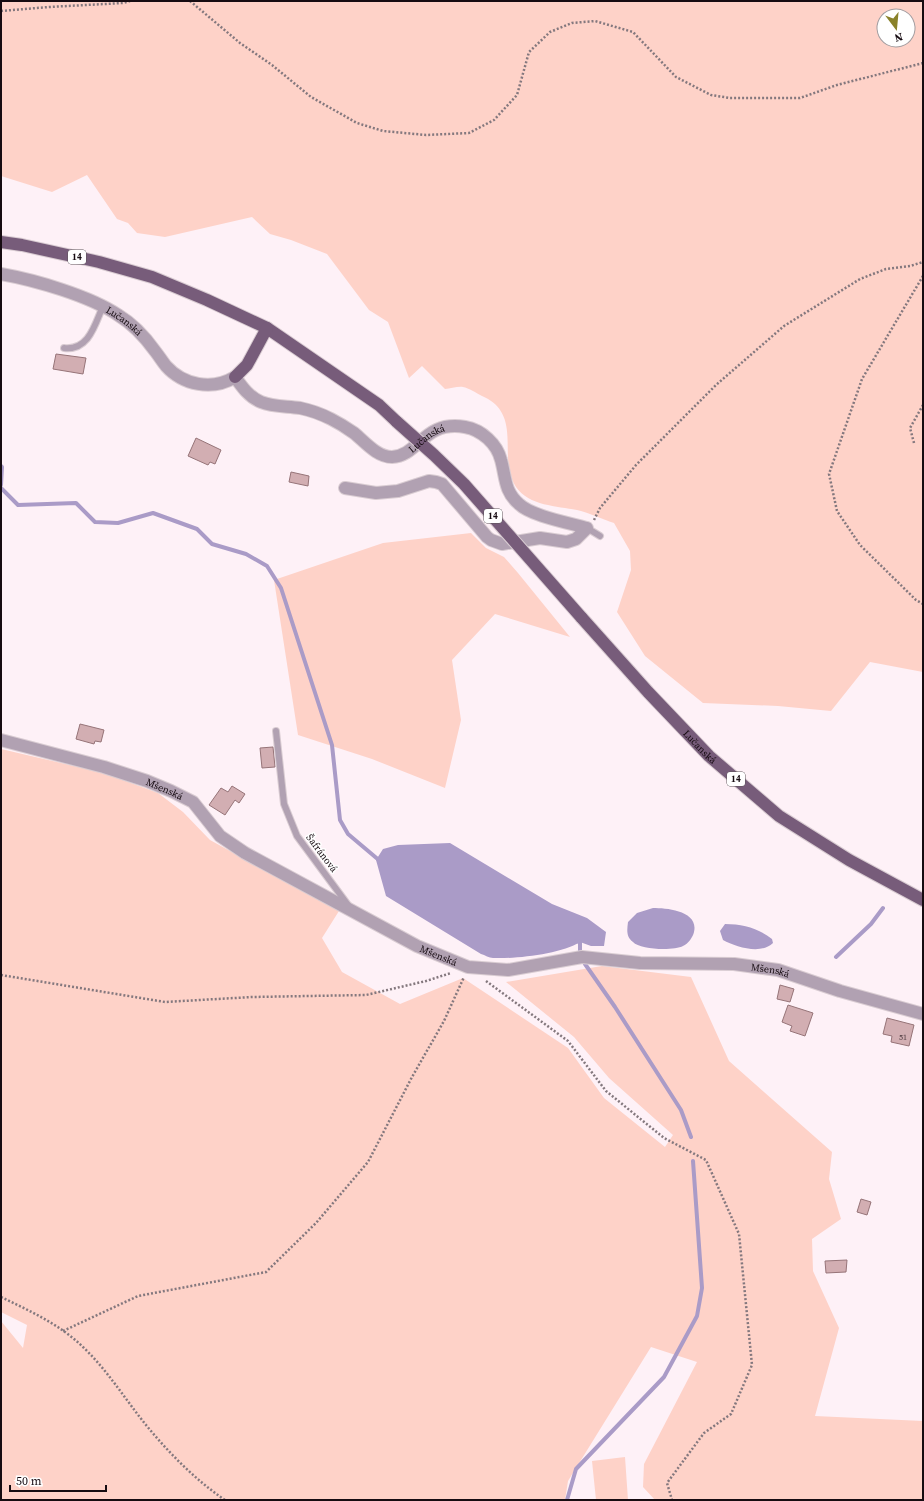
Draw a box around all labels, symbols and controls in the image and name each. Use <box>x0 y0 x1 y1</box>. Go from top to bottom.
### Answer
north arrow <box>876 8 916 48</box>
text: N <box>893 29 905 45</box>
road number: 14 <box>68 250 86 264</box>
street label: Lučanská <box>104 303 146 339</box>
street label: Lučanská <box>406 421 447 456</box>
road number: 14 <box>484 509 502 523</box>
street label: Lučanská <box>681 727 720 767</box>
road number: 14 <box>727 772 745 786</box>
street label: Mšenská <box>144 775 186 803</box>
street label: Šafránová <box>303 831 341 875</box>
street label: Mšenská <box>418 941 460 969</box>
street label: Mšenská <box>750 960 792 980</box>
house number: 51 <box>899 1032 907 1043</box>
scale bar <box>10 1467 106 1493</box>
text: 50 m <box>16 1473 42 1489</box>

